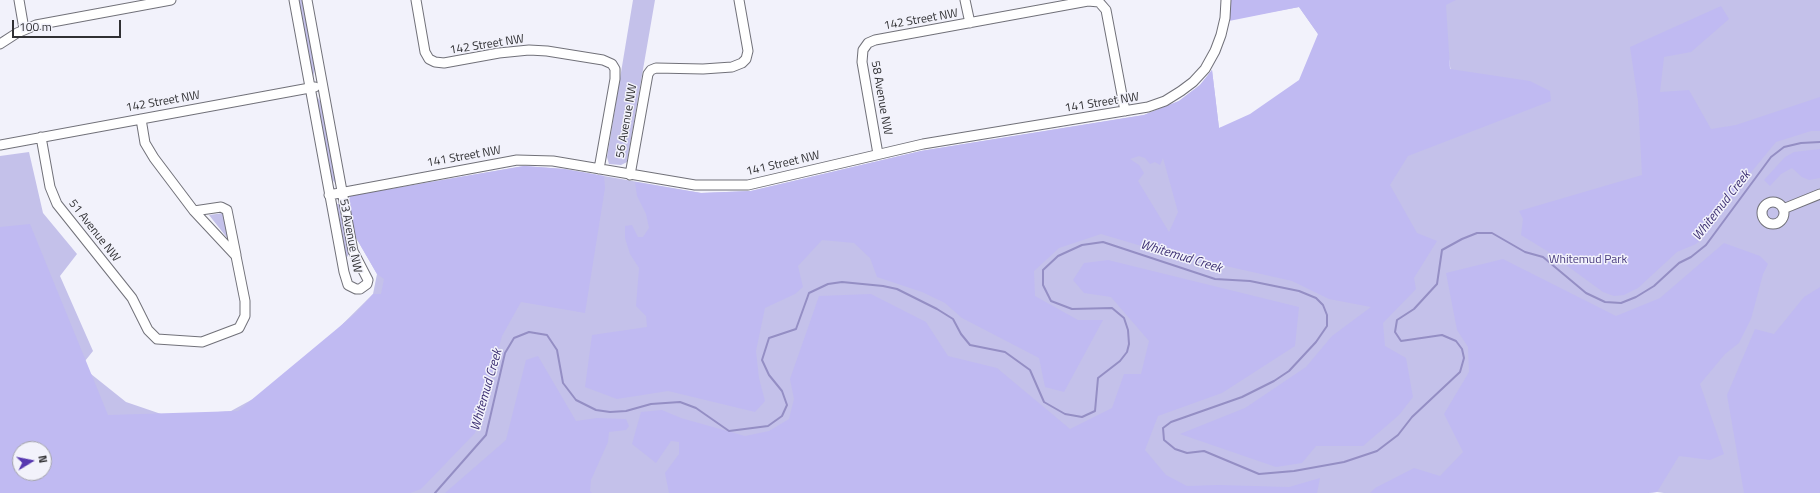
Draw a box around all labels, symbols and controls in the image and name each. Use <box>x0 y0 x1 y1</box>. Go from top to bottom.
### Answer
street label: 142 Street NW <box>883 6 959 34</box>
scale bar <box>14 12 123 38</box>
text: 100 m <box>19 17 52 36</box>
street label: 142 Street NW <box>449 32 525 58</box>
street label: 58 Avenue NW <box>867 60 895 136</box>
street label: 56 Avenue NW <box>613 83 641 159</box>
street label: 142 Street NW <box>125 88 201 116</box>
street label: 141 Street NW <box>1064 90 1140 116</box>
street label: 141 Street NW <box>426 143 502 171</box>
street label: 141 Street NW <box>745 149 821 179</box>
water label: Whitemud Creek <box>1690 168 1754 244</box>
street label: 51 Avenue NW <box>65 197 123 265</box>
street label: 53 Avenue NW <box>336 198 364 274</box>
water label: Whitemud Creek <box>1138 237 1224 277</box>
park label: Whitemud Park <box>1549 253 1627 267</box>
water label: Whitemud Creek <box>468 347 506 433</box>
north arrow <box>12 441 52 481</box>
text: N <box>34 454 51 464</box>

